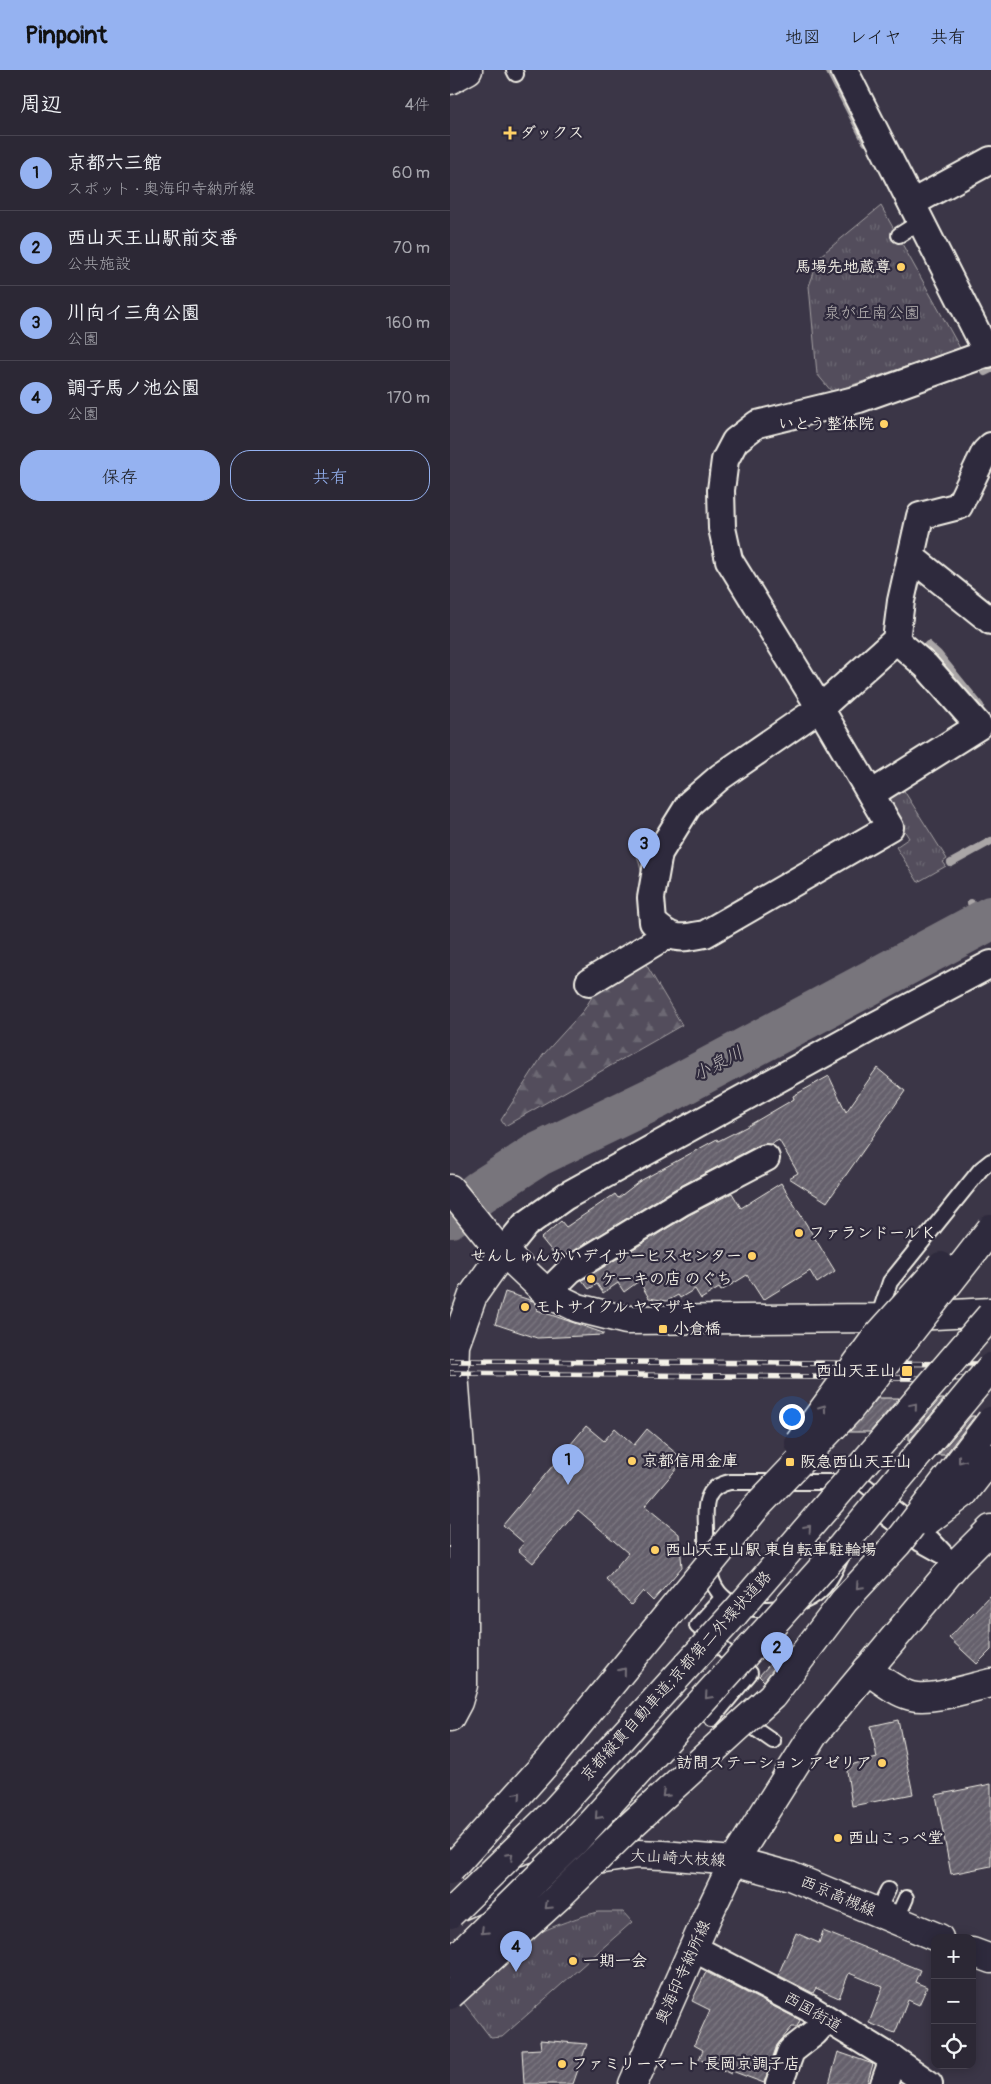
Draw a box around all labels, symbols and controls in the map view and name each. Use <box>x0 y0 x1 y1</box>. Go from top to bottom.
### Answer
text: Pinpoint <box>25 21 107 50</box>
text: 地図 <box>785 26 821 49</box>
text: レイヤ <box>849 26 902 49</box>
text: 共有 <box>930 26 966 49</box>
text: 周辺 <box>20 91 62 118</box>
text: 4件 <box>405 95 430 115</box>
place label: ダックス <box>520 123 584 143</box>
marker: ダックス <box>504 127 516 139</box>
text: 京都六三館 <box>67 151 162 175</box>
text: 1 <box>33 163 39 183</box>
text: 60 m <box>392 163 430 183</box>
text: スポット · 奥海印寺納所線 <box>67 179 255 199</box>
text: 西山天王山駅前交番 <box>67 226 238 250</box>
text: 2 <box>32 238 40 258</box>
text: 70 m <box>393 238 430 258</box>
text: 公共施設 <box>67 254 131 274</box>
place label: 馬場先地蔵尊 <box>795 257 891 277</box>
marker: 馬場先地蔵尊 <box>895 261 907 273</box>
text: 川向イ三角公園 <box>67 301 200 325</box>
park label: 泉が丘南公園 <box>824 303 920 323</box>
text: 3 <box>32 313 40 333</box>
text: 160 m <box>386 313 430 333</box>
text: 公園 <box>67 329 99 349</box>
text: 調子馬ノ池公園 <box>67 376 200 400</box>
text: 4 <box>31 388 41 408</box>
text: 170 m <box>387 388 430 408</box>
text: 公園 <box>67 404 99 424</box>
place label: いとう整体院 <box>778 414 874 434</box>
marker: いとう整体院 <box>878 418 890 430</box>
button: 保存 <box>20 450 220 501</box>
button: 共有 <box>230 450 430 501</box>
pin: 3 <box>628 828 660 869</box>
water label: 小泉川 <box>689 1041 747 1087</box>
place label: ファランドールＫ <box>809 1223 936 1243</box>
marker: ファランドールＫ <box>793 1227 805 1239</box>
place label: せんしゅんかいデイサーヒスセンター <box>470 1246 742 1266</box>
marker: せんしゅんかいデイサーヒスセンター <box>746 1250 758 1262</box>
place label: ケーキの店 のぐち <box>601 1269 732 1289</box>
marker: ケーキの店 のぐち <box>585 1273 597 1285</box>
place label: モトサイクル ヤマザキ <box>535 1297 697 1317</box>
marker: モトサイクル ヤマザキ <box>519 1301 531 1313</box>
place label: 小倉橋 <box>673 1319 721 1339</box>
marker: 小倉橋 <box>657 1323 669 1335</box>
place label: 西山天王山 <box>816 1361 896 1381</box>
marker: 西山天王山 <box>900 1364 914 1378</box>
one-way arrow <box>909 1402 918 1411</box>
your location <box>779 1404 805 1430</box>
one-way arrow <box>817 1404 826 1414</box>
pin: 1 <box>552 1444 584 1485</box>
place label: 京都信用金庫 <box>642 1451 738 1471</box>
place label: 阪急西山天王山 <box>800 1452 912 1472</box>
one-way arrow <box>959 1454 967 1463</box>
marker: 京都信用金庫 <box>626 1455 638 1467</box>
marker: 阪急西山天王山 <box>784 1456 796 1468</box>
one-way arrow <box>802 1525 811 1534</box>
place label: 西山天王山駅 東自転車駐輪場 <box>665 1540 876 1560</box>
marker: 西山天王山駅 東自転車駐輪場 <box>649 1544 661 1556</box>
street label: 京都縦貫自動車道;京都第二外環状道路 <box>576 1567 776 1785</box>
one-way arrow <box>856 1580 865 1589</box>
pin: 2 <box>761 1632 793 1673</box>
one-way arrow <box>617 1668 625 1677</box>
one-way arrow <box>705 1690 714 1699</box>
place label: 訪問ステーション アゼリア <box>677 1753 872 1773</box>
marker: 訪問ステーション アゼリア <box>876 1757 888 1769</box>
one-way arrow <box>662 1788 671 1797</box>
one-way arrow <box>512 1792 521 1801</box>
one-way arrow <box>595 1810 604 1819</box>
place label: 西山こっぺ堂 <box>848 1828 944 1848</box>
marker: 西山こっぺ堂 <box>832 1832 844 1844</box>
street label: 大山崎大枝線 <box>630 1846 726 1870</box>
one-way arrow <box>504 1852 513 1861</box>
street label: 西京高槻線 <box>797 1871 879 1921</box>
one-way arrow <box>545 1900 554 1909</box>
street label: 奥海印寺納所線 <box>651 1917 715 2027</box>
one-way arrow <box>481 1925 490 1934</box>
pin: 4 <box>500 1931 532 1972</box>
map controls <box>931 1934 976 2069</box>
button: + <box>931 1934 976 1979</box>
place label: 一期一会 <box>583 1951 647 1971</box>
marker: 一期一会 <box>567 1955 579 1967</box>
button: − <box>931 1979 976 2024</box>
street label: 西国街道 <box>780 1987 846 2037</box>
button: locate <box>931 2024 976 2069</box>
place label: ファミリーマート 長岡京調子店 <box>572 2054 800 2074</box>
marker: ファミリーマート 長岡京調子店 <box>556 2058 568 2070</box>

